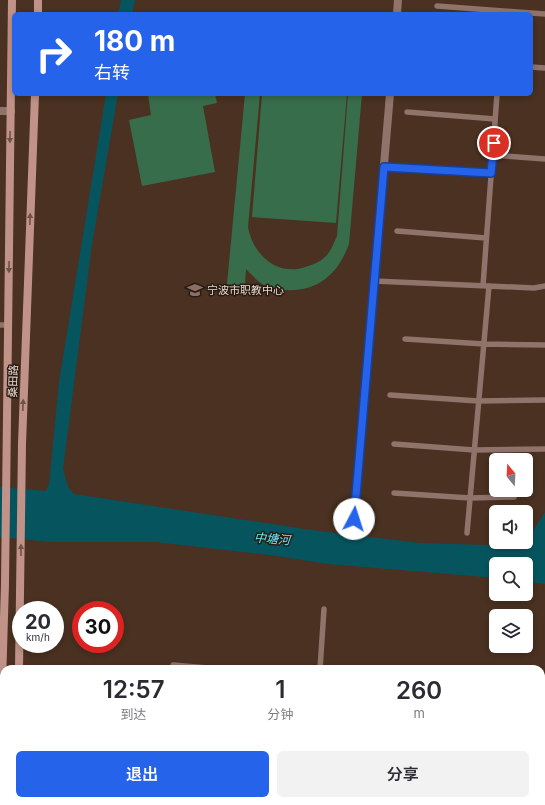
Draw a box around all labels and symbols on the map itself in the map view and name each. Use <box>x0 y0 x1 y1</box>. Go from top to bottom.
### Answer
pin <box>477 126 511 160</box>
one-way arrow <box>7 131 13 144</box>
one-way arrow <box>27 212 33 225</box>
one-way arrow <box>5 261 12 273</box>
school or university icon: 宁波市职教中心 <box>186 281 204 299</box>
place label: 宁波市职教中心 <box>207 283 284 297</box>
street label: 桑田路 <box>5 364 21 398</box>
one-way arrow <box>20 398 26 411</box>
north arrow <box>489 453 533 497</box>
position arrow <box>333 498 375 540</box>
water label: 中塘河 <box>253 529 293 548</box>
one-way arrow <box>18 543 24 556</box>
speed limit sign: 30 <box>72 601 124 653</box>

